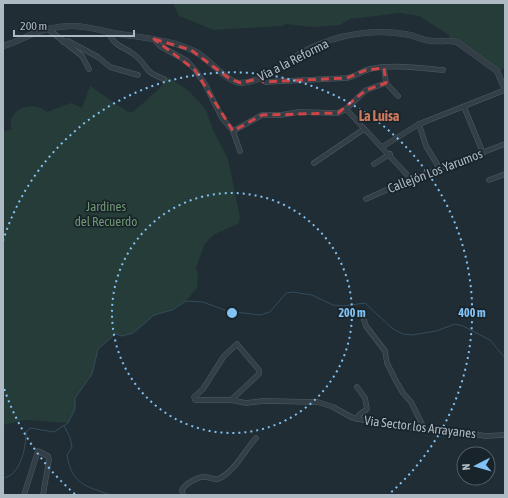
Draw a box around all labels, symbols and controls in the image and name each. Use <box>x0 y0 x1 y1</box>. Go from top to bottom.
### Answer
scale bar <box>14 12 134 38</box>
text: 200 m <box>20 19 47 33</box>
street label: Vía a la Reforma <box>255 36 331 84</box>
district label: La Luisa <box>359 108 400 124</box>
street label: Callejón Los Yarumos <box>385 146 485 196</box>
park label: Jardines del Recuerdo <box>75 199 137 229</box>
centre of rings <box>225 306 239 320</box>
text: 200 m <box>338 306 366 320</box>
text: 400 m <box>457 306 486 320</box>
street label: Via Sector los Arrayanes <box>363 413 477 441</box>
north arrow <box>456 446 496 486</box>
text: N <box>460 463 472 471</box>

